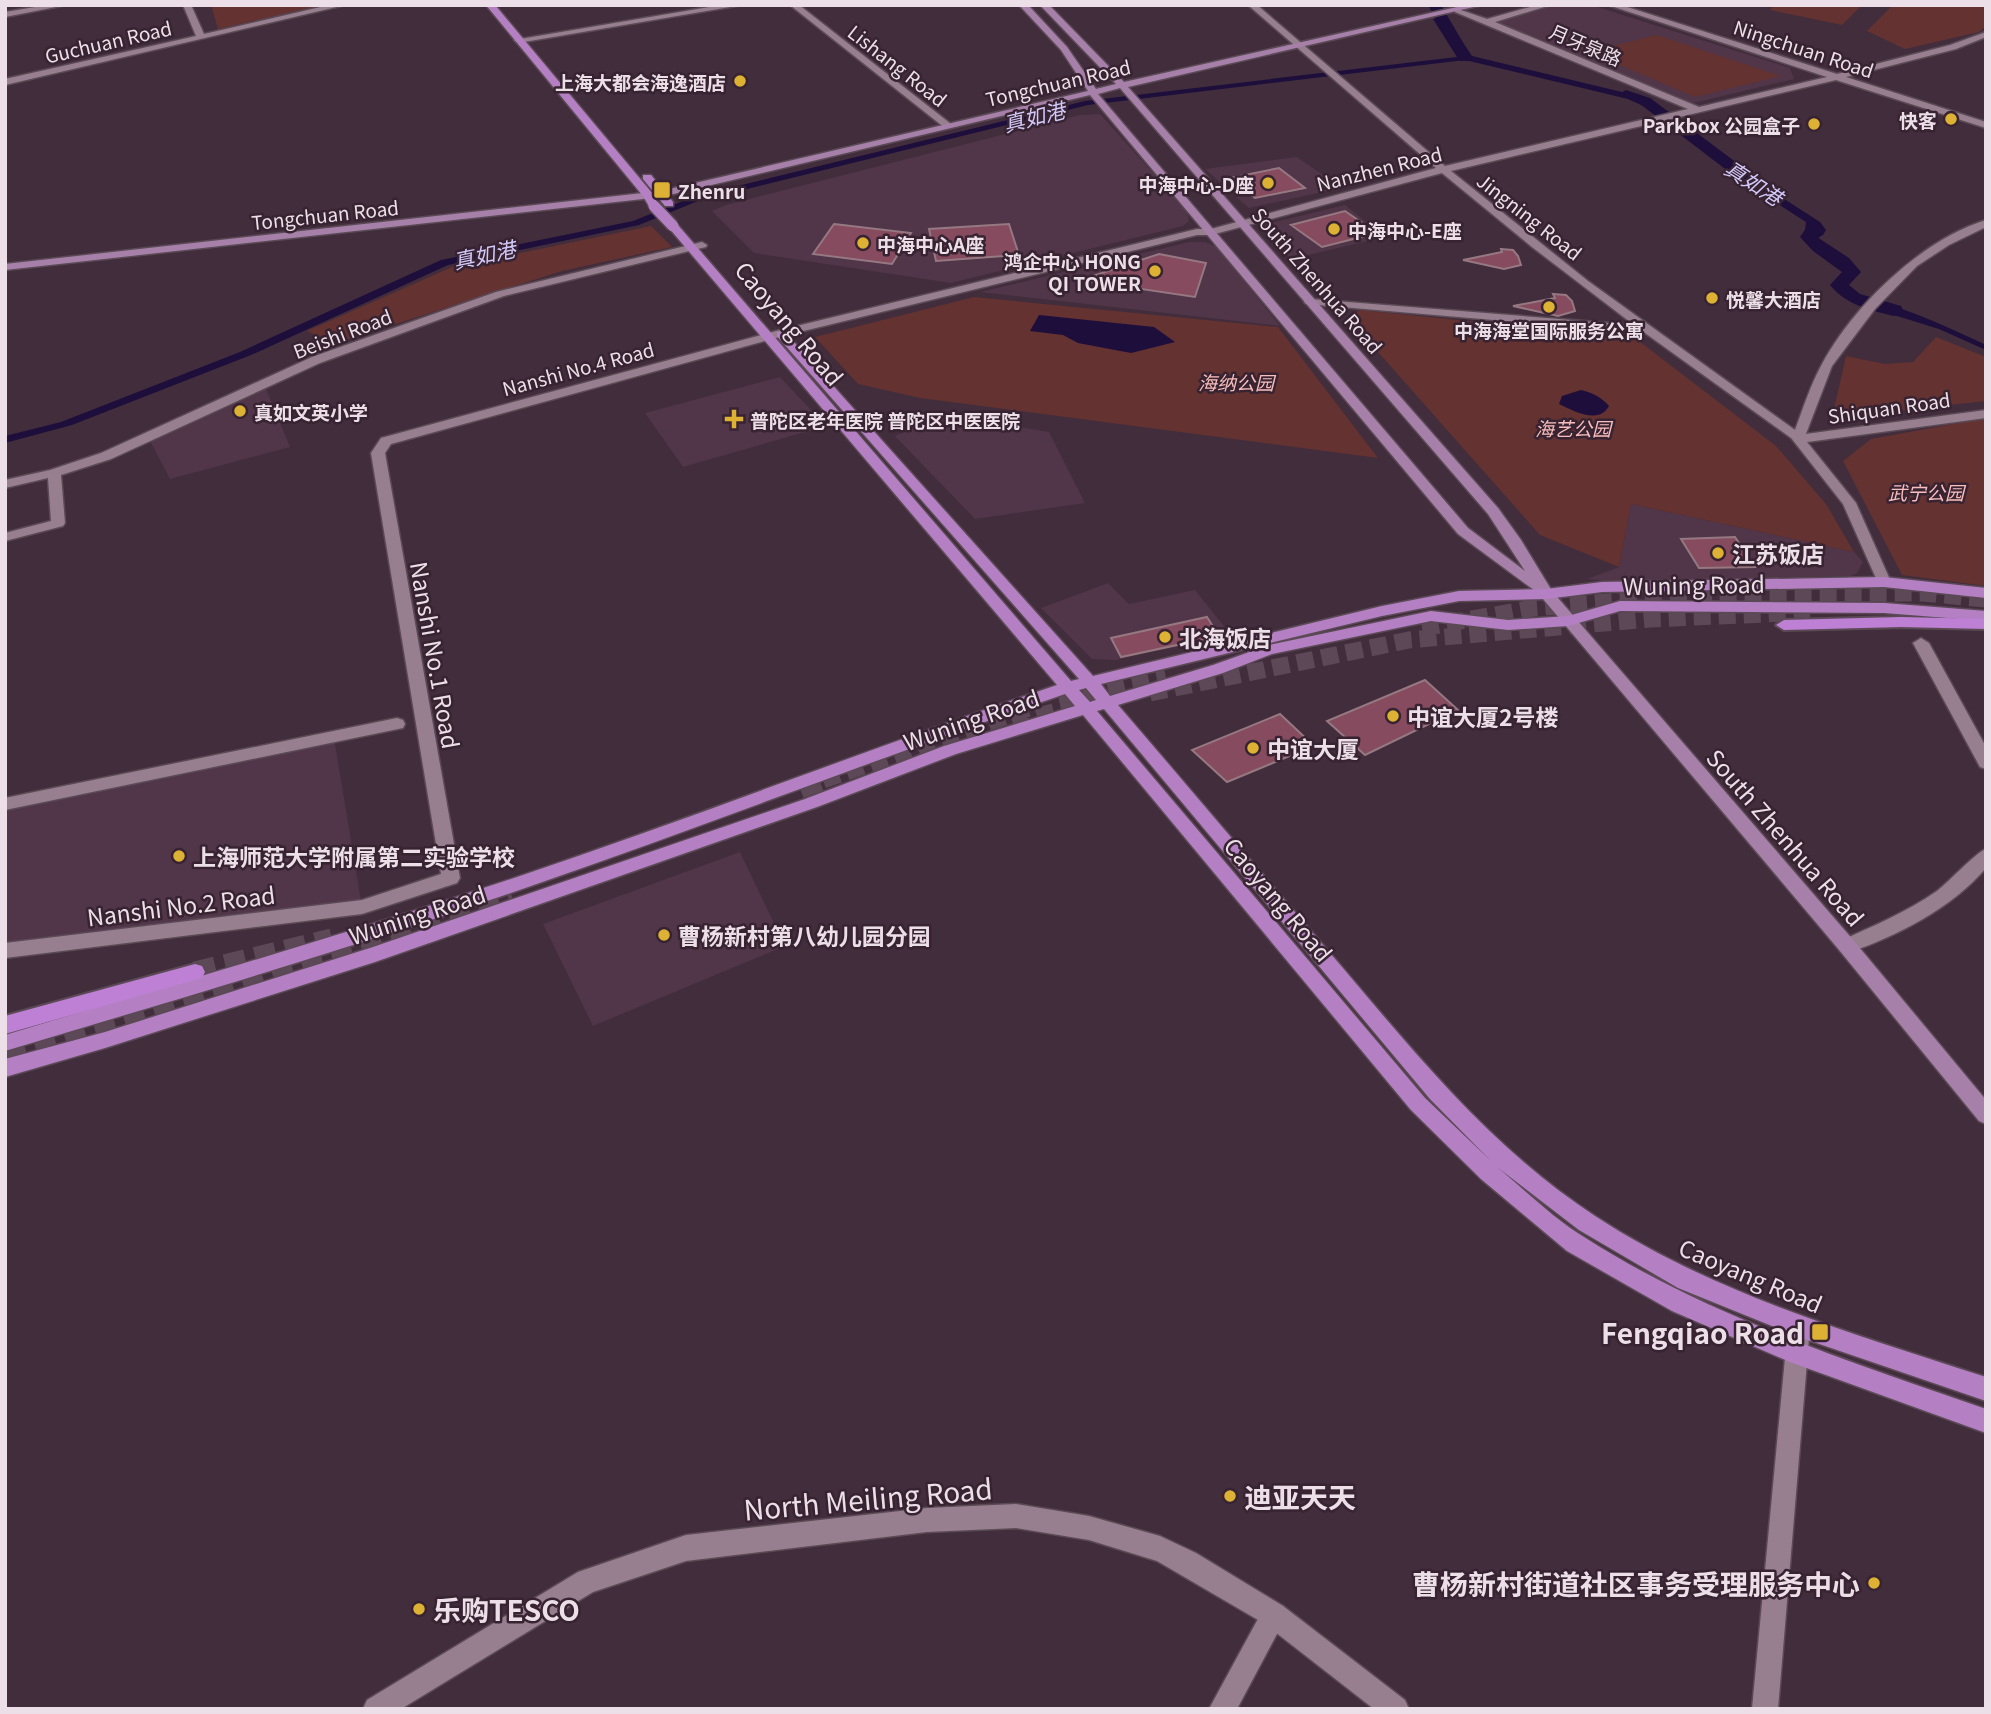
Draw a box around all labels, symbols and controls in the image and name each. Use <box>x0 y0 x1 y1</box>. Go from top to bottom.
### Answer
street label: Guchuan Road <box>42 13 174 69</box>
street label: Ningchuan Road <box>1731 13 1877 83</box>
street label: 月牙泉路 <box>1546 17 1626 71</box>
street label: Lishang Road <box>843 18 953 112</box>
street label: Tongchuan Road <box>983 52 1133 112</box>
place label: 上海大都会海逸酒店 <box>555 68 726 95</box>
marker: 上海大都会海逸酒店 <box>732 73 748 89</box>
water label: 真如港 <box>1000 93 1071 138</box>
place label: 快客 <box>1899 106 1937 133</box>
place label: Parkbox 公园盒子 <box>1643 111 1800 138</box>
marker: 快客 <box>1943 111 1959 127</box>
marker: Parkbox 公园盒子 <box>1806 116 1822 132</box>
street label: Nanzhen Road <box>1313 139 1445 197</box>
water label: 真如港 <box>1719 152 1791 213</box>
street label: Jingning Road <box>1472 166 1588 266</box>
place label: 中海中心-D座 <box>1138 170 1254 197</box>
marker: 中海中心-D座 <box>1260 175 1276 191</box>
place label: Zhenru <box>678 177 745 204</box>
marker: Zhenru <box>652 180 672 200</box>
street label: Tongchuan Road <box>250 193 400 235</box>
street label: South Zhenhua Road <box>1247 201 1389 359</box>
place label: 中海中心-E座 <box>1348 216 1462 243</box>
marker: 中海中心-E座 <box>1326 221 1342 237</box>
place label: 中海中心A座 <box>877 230 984 257</box>
water label: 真如港 <box>450 232 521 275</box>
marker: 中海中心A座 <box>855 235 871 251</box>
place label: 鸿企中心 HONG QI TOWER <box>1004 247 1141 296</box>
street label: Caoyang Road <box>728 254 852 392</box>
marker: 鸿企中心 HONG QI TOWER <box>1147 263 1163 279</box>
place label: 悦馨大酒店 <box>1726 285 1821 312</box>
marker: 悦馨大酒店 <box>1704 290 1720 306</box>
marker: 中海海堂国际服务公寓 <box>1541 299 1557 315</box>
street label: Beishi Road <box>289 302 395 364</box>
place label: 中海海堂国际服务公寓 <box>1454 316 1644 343</box>
street label: Nanshi No.4 Road <box>499 335 657 401</box>
park label: 海纳公园 <box>1198 368 1277 395</box>
street label: Shiquan Road <box>1826 385 1952 429</box>
place label: 真如文英小学 <box>254 398 368 425</box>
marker: 真如文英小学 <box>232 403 248 419</box>
place label: 普陀区老年医院 普陀区中医医院 <box>750 406 1020 433</box>
marker: 普陀区老年医院 普陀区中医医院 <box>724 409 744 429</box>
park label: 海艺公园 <box>1535 414 1614 441</box>
park label: 武宁公园 <box>1888 478 1967 505</box>
place label: 江苏饭店 <box>1732 536 1824 570</box>
marker: 江苏饭店 <box>1710 545 1726 561</box>
street label: Nanshi No.1 Road <box>403 559 469 751</box>
street label: Wuning Road <box>1623 566 1765 602</box>
place label: 北海饭店 <box>1179 620 1271 654</box>
marker: 北海饭店 <box>1157 629 1173 645</box>
street label: Wuning Road <box>898 680 1044 758</box>
place label: 中谊大厦2号楼 <box>1407 699 1559 733</box>
marker: 中谊大厦2号楼 <box>1385 708 1401 724</box>
place label: 中谊大厦 <box>1267 731 1359 765</box>
marker: 中谊大厦 <box>1245 740 1261 756</box>
street label: South Zhenhua Road <box>1699 741 1873 933</box>
street label: Caoyang Road <box>1217 830 1341 968</box>
place label: 上海师范大学附属第二实验学校 <box>193 839 515 873</box>
marker: 上海师范大学附属第二实验学校 <box>171 848 187 864</box>
street label: Wuning Road <box>344 876 490 952</box>
street label: Nanshi No.2 Road <box>85 877 277 933</box>
place label: 曹杨新村第八幼儿园分园 <box>678 918 931 952</box>
marker: 曹杨新村第八幼儿园分园 <box>656 927 672 943</box>
street label: Caoyang Road <box>1674 1229 1828 1321</box>
place label: Fengqiao Road <box>1601 1312 1804 1352</box>
marker: Fengqiao Road <box>1810 1322 1830 1342</box>
street label: North Meiling Road <box>742 1467 994 1529</box>
place label: 迪亚天天 <box>1244 1476 1356 1516</box>
marker: 迪亚天天 <box>1222 1488 1238 1504</box>
place label: 曹杨新村街道社区事务受理服务中心 <box>1412 1563 1860 1603</box>
marker: 曹杨新村街道社区事务受理服务中心 <box>1866 1575 1882 1591</box>
place label: 乐购TESCO <box>433 1589 580 1629</box>
marker: 乐购TESCO <box>411 1601 427 1617</box>

